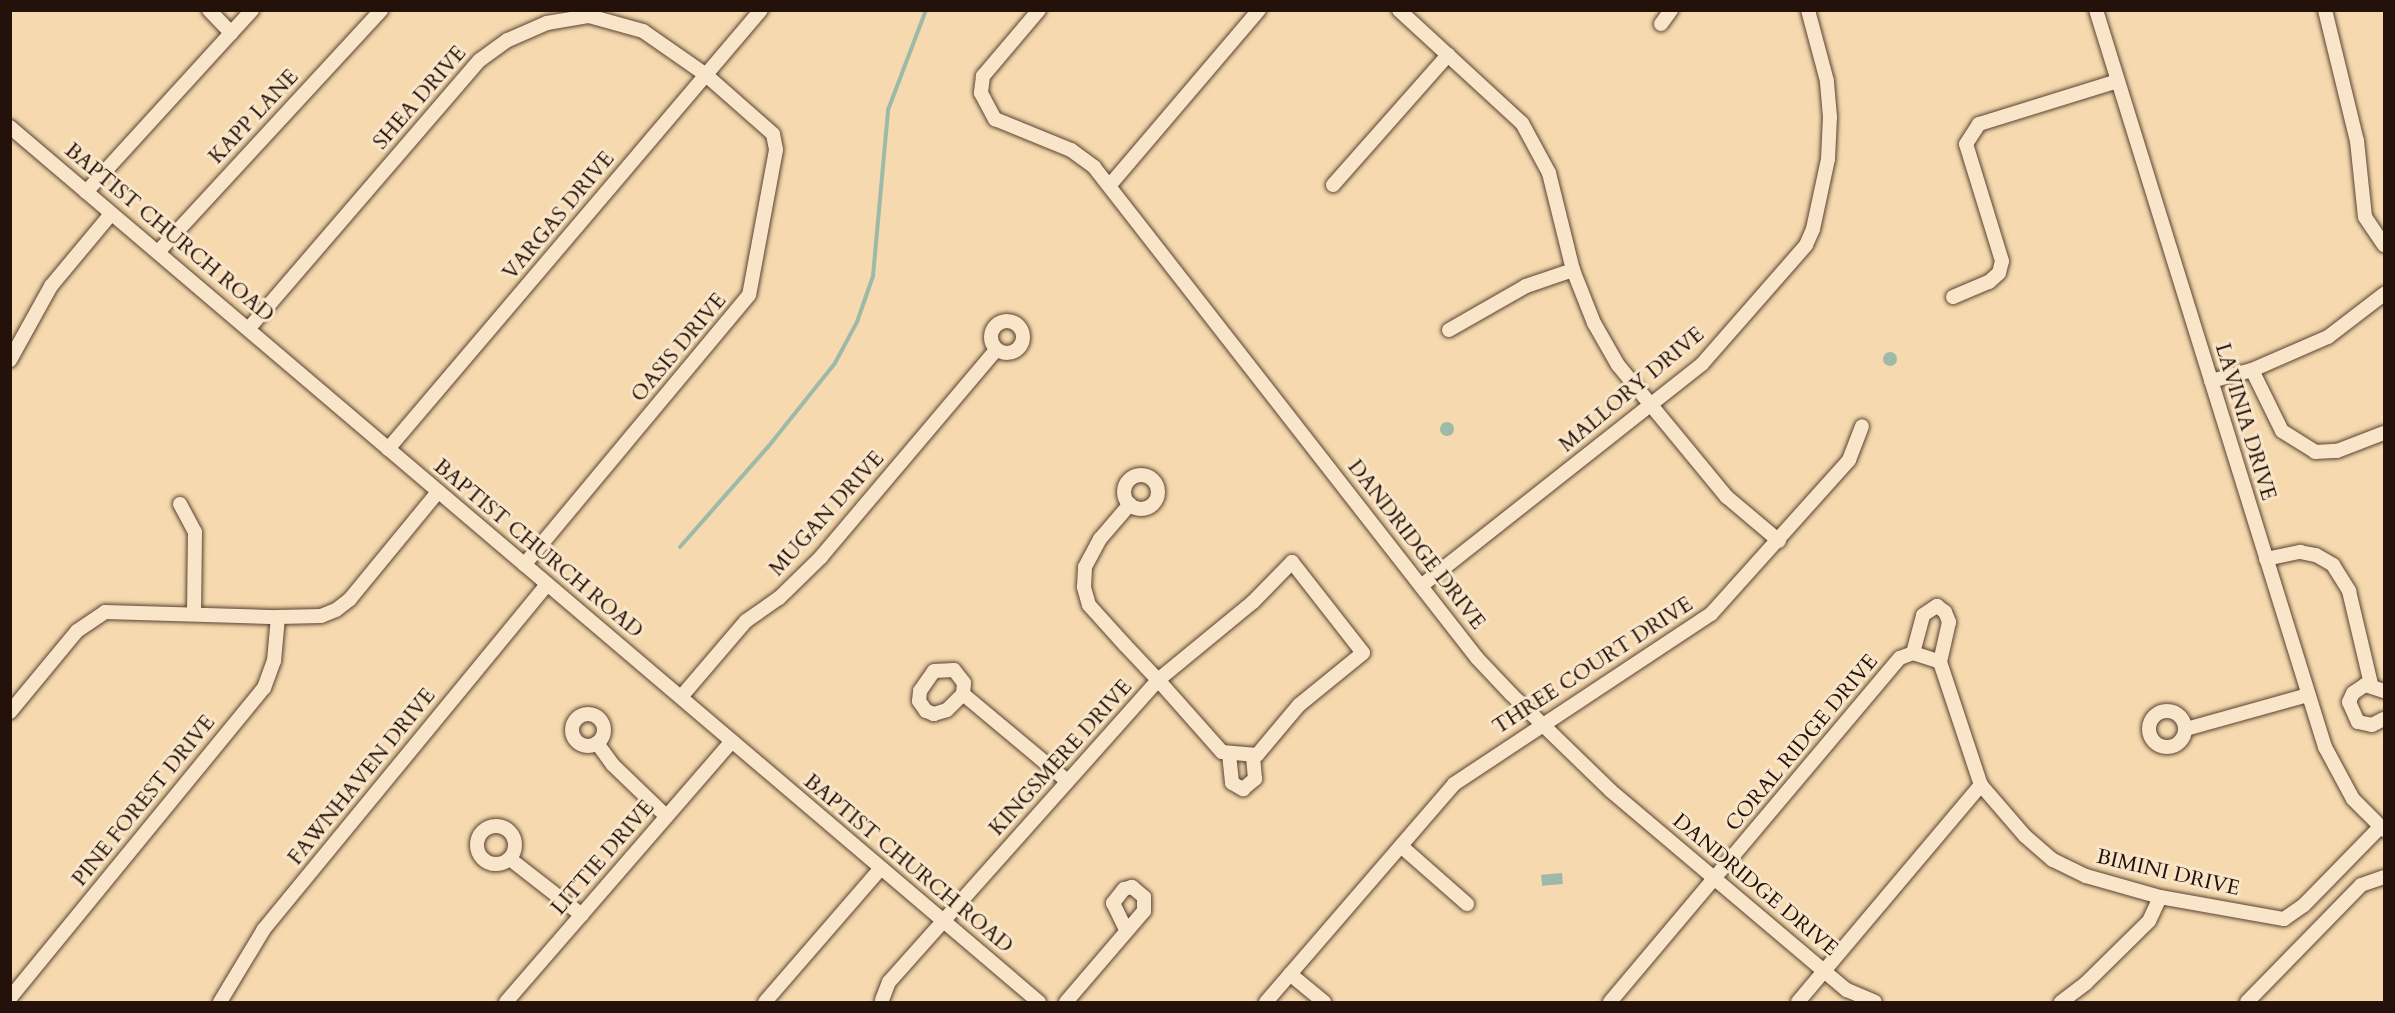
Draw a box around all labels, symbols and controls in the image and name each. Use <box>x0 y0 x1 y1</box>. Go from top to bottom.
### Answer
street label: SHEA DRIVE <box>368 41 472 155</box>
street label: KAPP LANE <box>204 65 304 169</box>
street label: BAPTIST CHURCH ROAD <box>59 138 279 328</box>
street label: VARGAS DRIVE <box>498 147 620 285</box>
street label: OASIS DRIVE <box>626 289 732 407</box>
street label: MALLORY DRIVE <box>1554 322 1710 458</box>
street label: LAVINIA DRIVE <box>2209 340 2281 504</box>
street label: MUGAN DRIVE <box>764 446 890 582</box>
street label: BAPTIST CHURCH ROAD <box>428 454 648 644</box>
street label: DANDRIDGE DRIVE <box>1342 455 1490 635</box>
street label: THREE COURT DRIVE <box>1488 592 1698 740</box>
street label: CORAL RIDGE DRIVE <box>1721 649 1883 837</box>
street label: KINGSMERE DRIVE <box>984 675 1138 841</box>
street label: FAWNHAVEN DRIVE <box>283 684 441 870</box>
street label: PINE FOREST DRIVE <box>67 711 221 891</box>
street label: BAPTIST CHURCH ROAD <box>798 769 1018 959</box>
street label: LITTIE DRIVE <box>546 796 660 920</box>
street label: DANDRIDGE DRIVE <box>1667 808 1843 962</box>
street label: BIMINI DRIVE <box>2094 844 2242 902</box>

